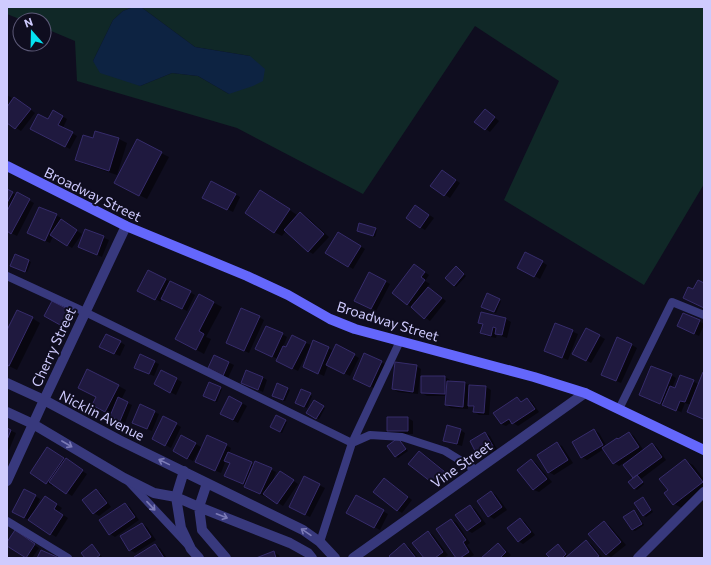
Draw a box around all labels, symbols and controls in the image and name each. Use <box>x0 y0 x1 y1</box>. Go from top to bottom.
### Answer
north arrow <box>12 12 52 52</box>
text: N <box>22 15 35 30</box>
street label: Broadway Street <box>42 163 145 225</box>
street label: Broadway Street <box>335 297 441 345</box>
street label: Cherry Street <box>27 304 79 389</box>
street label: Nicklin Avenue <box>57 386 147 444</box>
street label: Vine Street <box>427 437 495 491</box>
one-way arrow <box>61 440 73 448</box>
one-way arrow <box>159 458 171 465</box>
one-way arrow <box>146 501 156 511</box>
one-way arrow <box>215 513 227 521</box>
one-way arrow <box>301 528 312 536</box>

